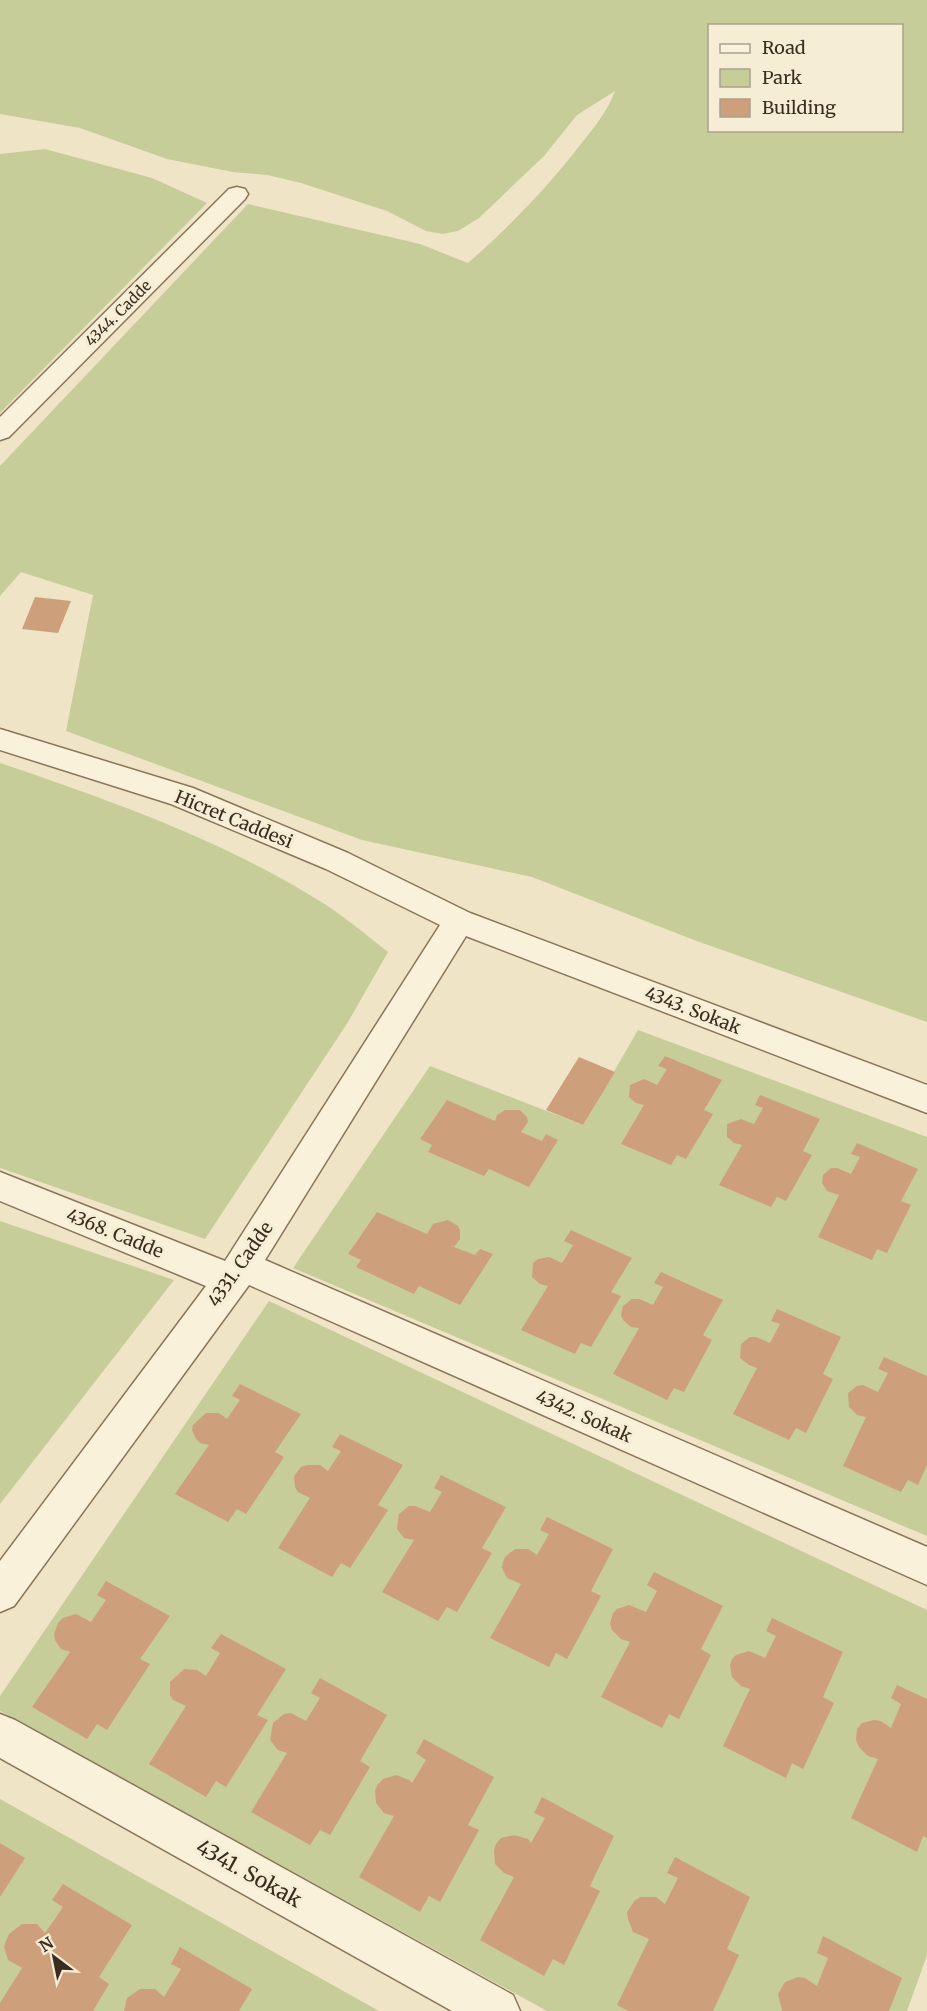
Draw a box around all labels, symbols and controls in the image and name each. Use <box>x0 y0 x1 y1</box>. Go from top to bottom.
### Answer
legend <box>708 24 903 132</box>
text: Road <box>762 36 806 59</box>
text: Park <box>762 66 803 89</box>
text: Building <box>762 96 836 119</box>
street label: 4344. Cadde <box>81 276 155 350</box>
street label: Hicret Caddesi <box>172 785 296 853</box>
street label: 4343. Sokak <box>642 981 745 1039</box>
street label: 4368. Cadde <box>63 1203 167 1263</box>
street label: 4331. Cadde <box>202 1217 278 1311</box>
street label: 4342. Sokak <box>532 1385 636 1448</box>
street label: 4341. Sokak <box>191 1833 307 1913</box>
north arrow <box>24 1927 84 1987</box>
text: N <box>35 1932 57 1956</box>

